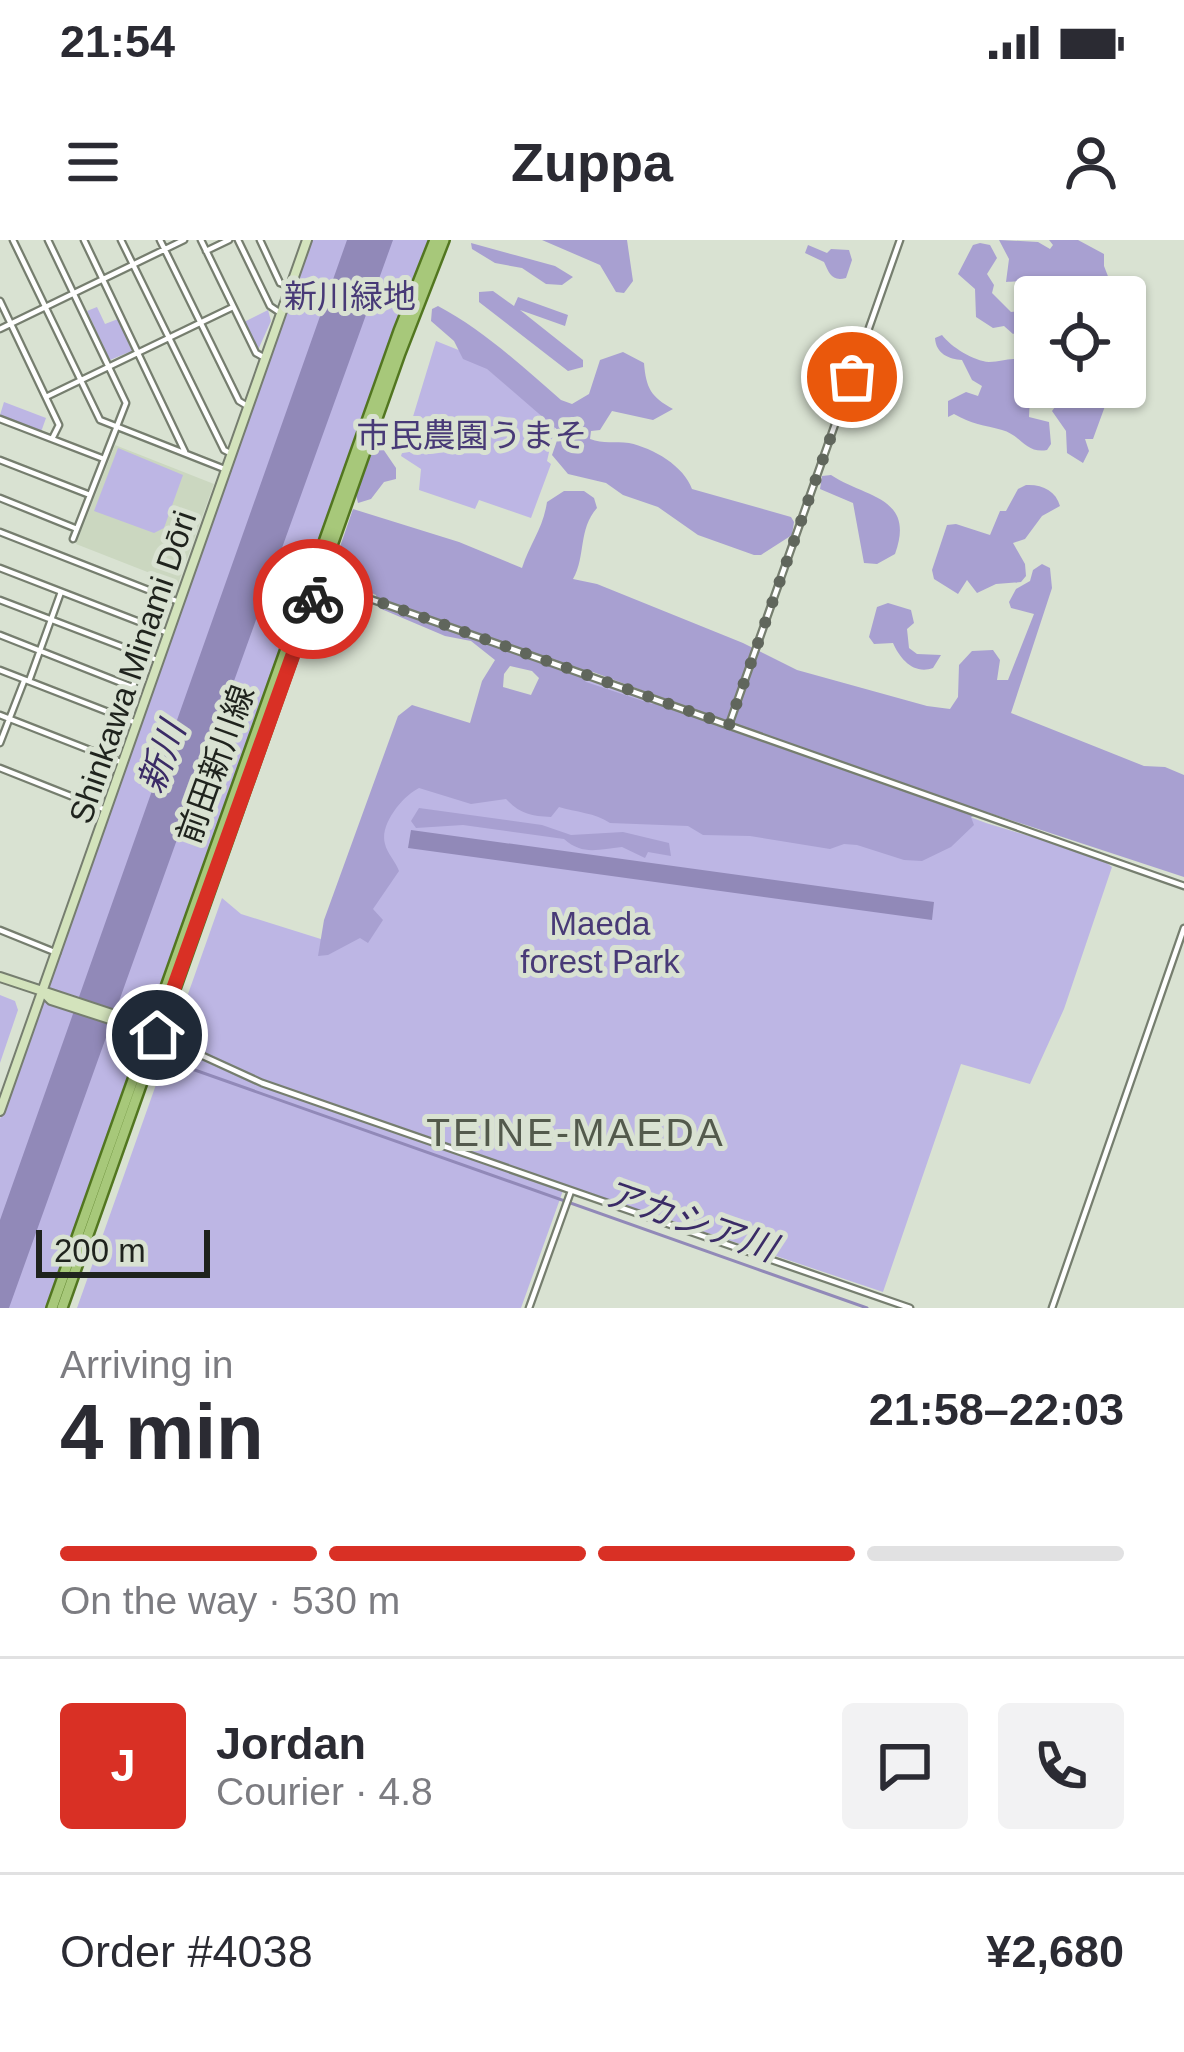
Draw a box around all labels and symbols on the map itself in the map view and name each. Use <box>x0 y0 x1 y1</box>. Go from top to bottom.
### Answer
park label: 新川緑地 <box>284 278 416 315</box>
pin <box>801 326 903 428</box>
park label: 市民農園うまそ <box>357 417 588 454</box>
street label: Shinkawa Minami Dōri <box>62 506 203 828</box>
courier <box>253 539 373 659</box>
street label: 前田新川線 <box>170 680 261 848</box>
water label: 新川 <box>130 713 194 798</box>
park label: Maeda forest Park <box>520 905 680 980</box>
pin <box>106 984 208 1086</box>
district label: TEINE-MAEDA <box>426 1111 726 1154</box>
water label: アカシア川 <box>598 1172 785 1270</box>
scale bar <box>36 1224 210 1277</box>

